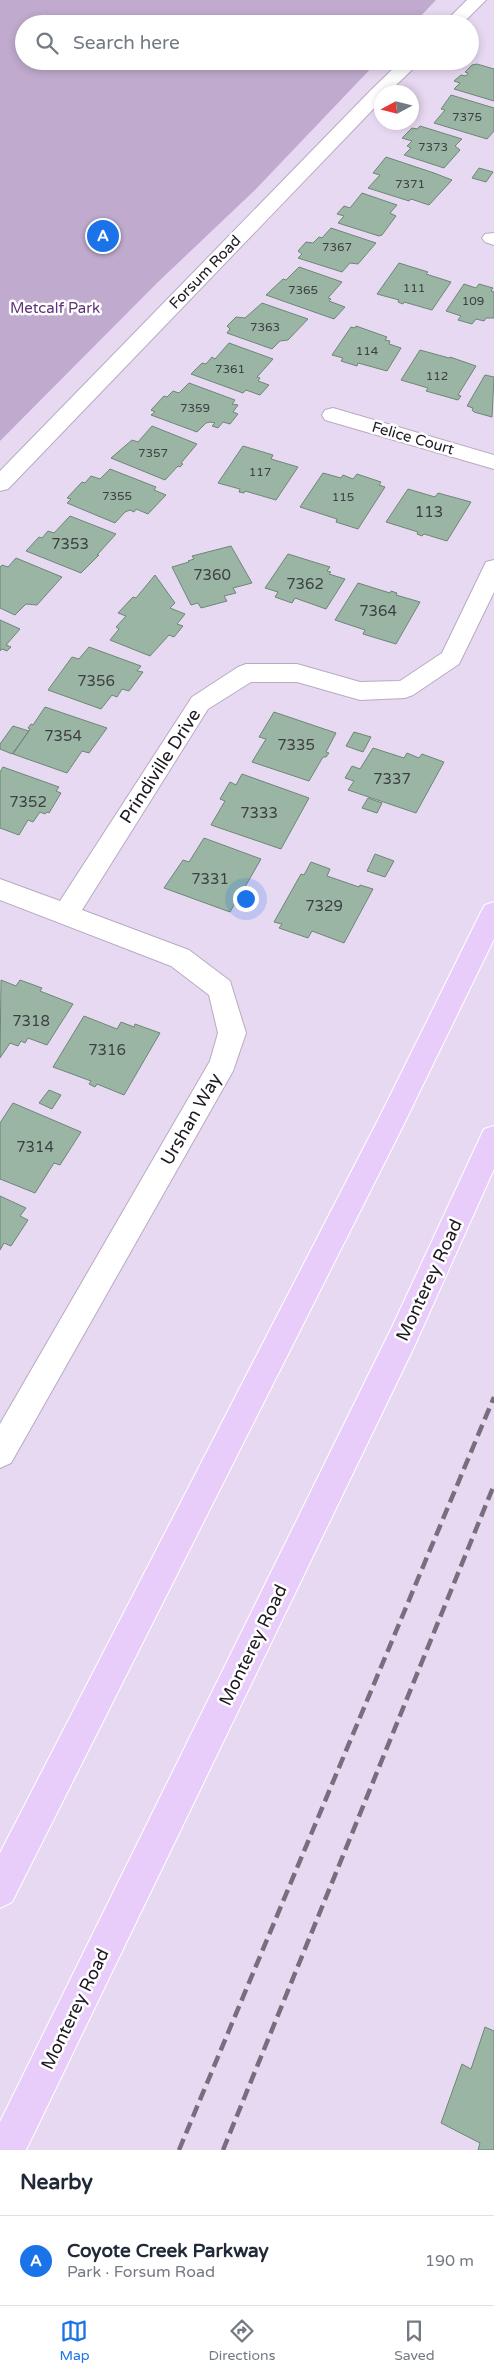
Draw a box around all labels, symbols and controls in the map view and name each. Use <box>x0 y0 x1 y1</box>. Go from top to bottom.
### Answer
search box <box>15 15 479 70</box>
icon: search <box>33 29 61 57</box>
text: Search here <box>73 32 180 54</box>
north arrow <box>374 85 419 130</box>
house number: 7375 <box>452 110 482 124</box>
house number: 7373 <box>418 140 448 154</box>
house number: 7371 <box>395 177 425 191</box>
pin: A <box>87 217 119 255</box>
street label: Forsum Road <box>165 232 245 312</box>
house number: 7367 <box>322 240 352 254</box>
house number: 111 <box>403 281 425 295</box>
house number: 7365 <box>288 283 318 297</box>
house number: 109 <box>462 294 484 308</box>
park label: Metcalf Park <box>10 299 100 317</box>
house number: 7363 <box>250 320 280 334</box>
house number: 114 <box>356 344 379 358</box>
house number: 7361 <box>215 362 245 376</box>
house number: 112 <box>426 369 448 383</box>
house number: 7359 <box>180 401 210 415</box>
street label: Felice Court <box>370 418 456 458</box>
house number: 7357 <box>138 446 168 460</box>
house number: 117 <box>249 465 271 479</box>
house number: 7355 <box>102 489 132 503</box>
house number: 115 <box>332 490 354 504</box>
house number: 113 <box>415 503 443 521</box>
house number: 7353 <box>51 535 89 553</box>
house number: 7360 <box>193 566 231 584</box>
house number: 7362 <box>286 575 324 593</box>
house number: 7364 <box>359 602 397 620</box>
house number: 7356 <box>77 672 115 690</box>
street label: Prindiville Drive <box>115 705 205 827</box>
house number: 7354 <box>44 727 82 745</box>
house number: 7335 <box>277 736 315 754</box>
house number: 7337 <box>373 770 411 788</box>
house number: 7352 <box>9 793 47 811</box>
house number: 7333 <box>240 804 278 822</box>
house number: 7331 <box>191 870 229 888</box>
your location <box>233 886 259 912</box>
house number: 7329 <box>305 897 343 915</box>
house number: 7318 <box>12 1012 50 1030</box>
house number: 7316 <box>88 1041 126 1059</box>
street label: Urshan Way <box>156 1069 226 1169</box>
house number: 7314 <box>16 1138 54 1156</box>
street label: Monterey Road <box>391 1215 467 1345</box>
street label: Monterey Road <box>214 1581 292 1709</box>
street label: Monterey Road <box>36 1945 114 2073</box>
text: Nearby <box>20 2170 93 2195</box>
text: Coyote Creek Parkway <box>67 2240 269 2262</box>
text: A <box>30 2251 42 2271</box>
text: 190 m <box>425 2251 474 2271</box>
text: Park · Forsum Road <box>67 2262 215 2282</box>
tab: Map <box>59 2317 90 2364</box>
tab: Directions <box>208 2317 275 2364</box>
tab: Saved <box>394 2317 435 2364</box>

